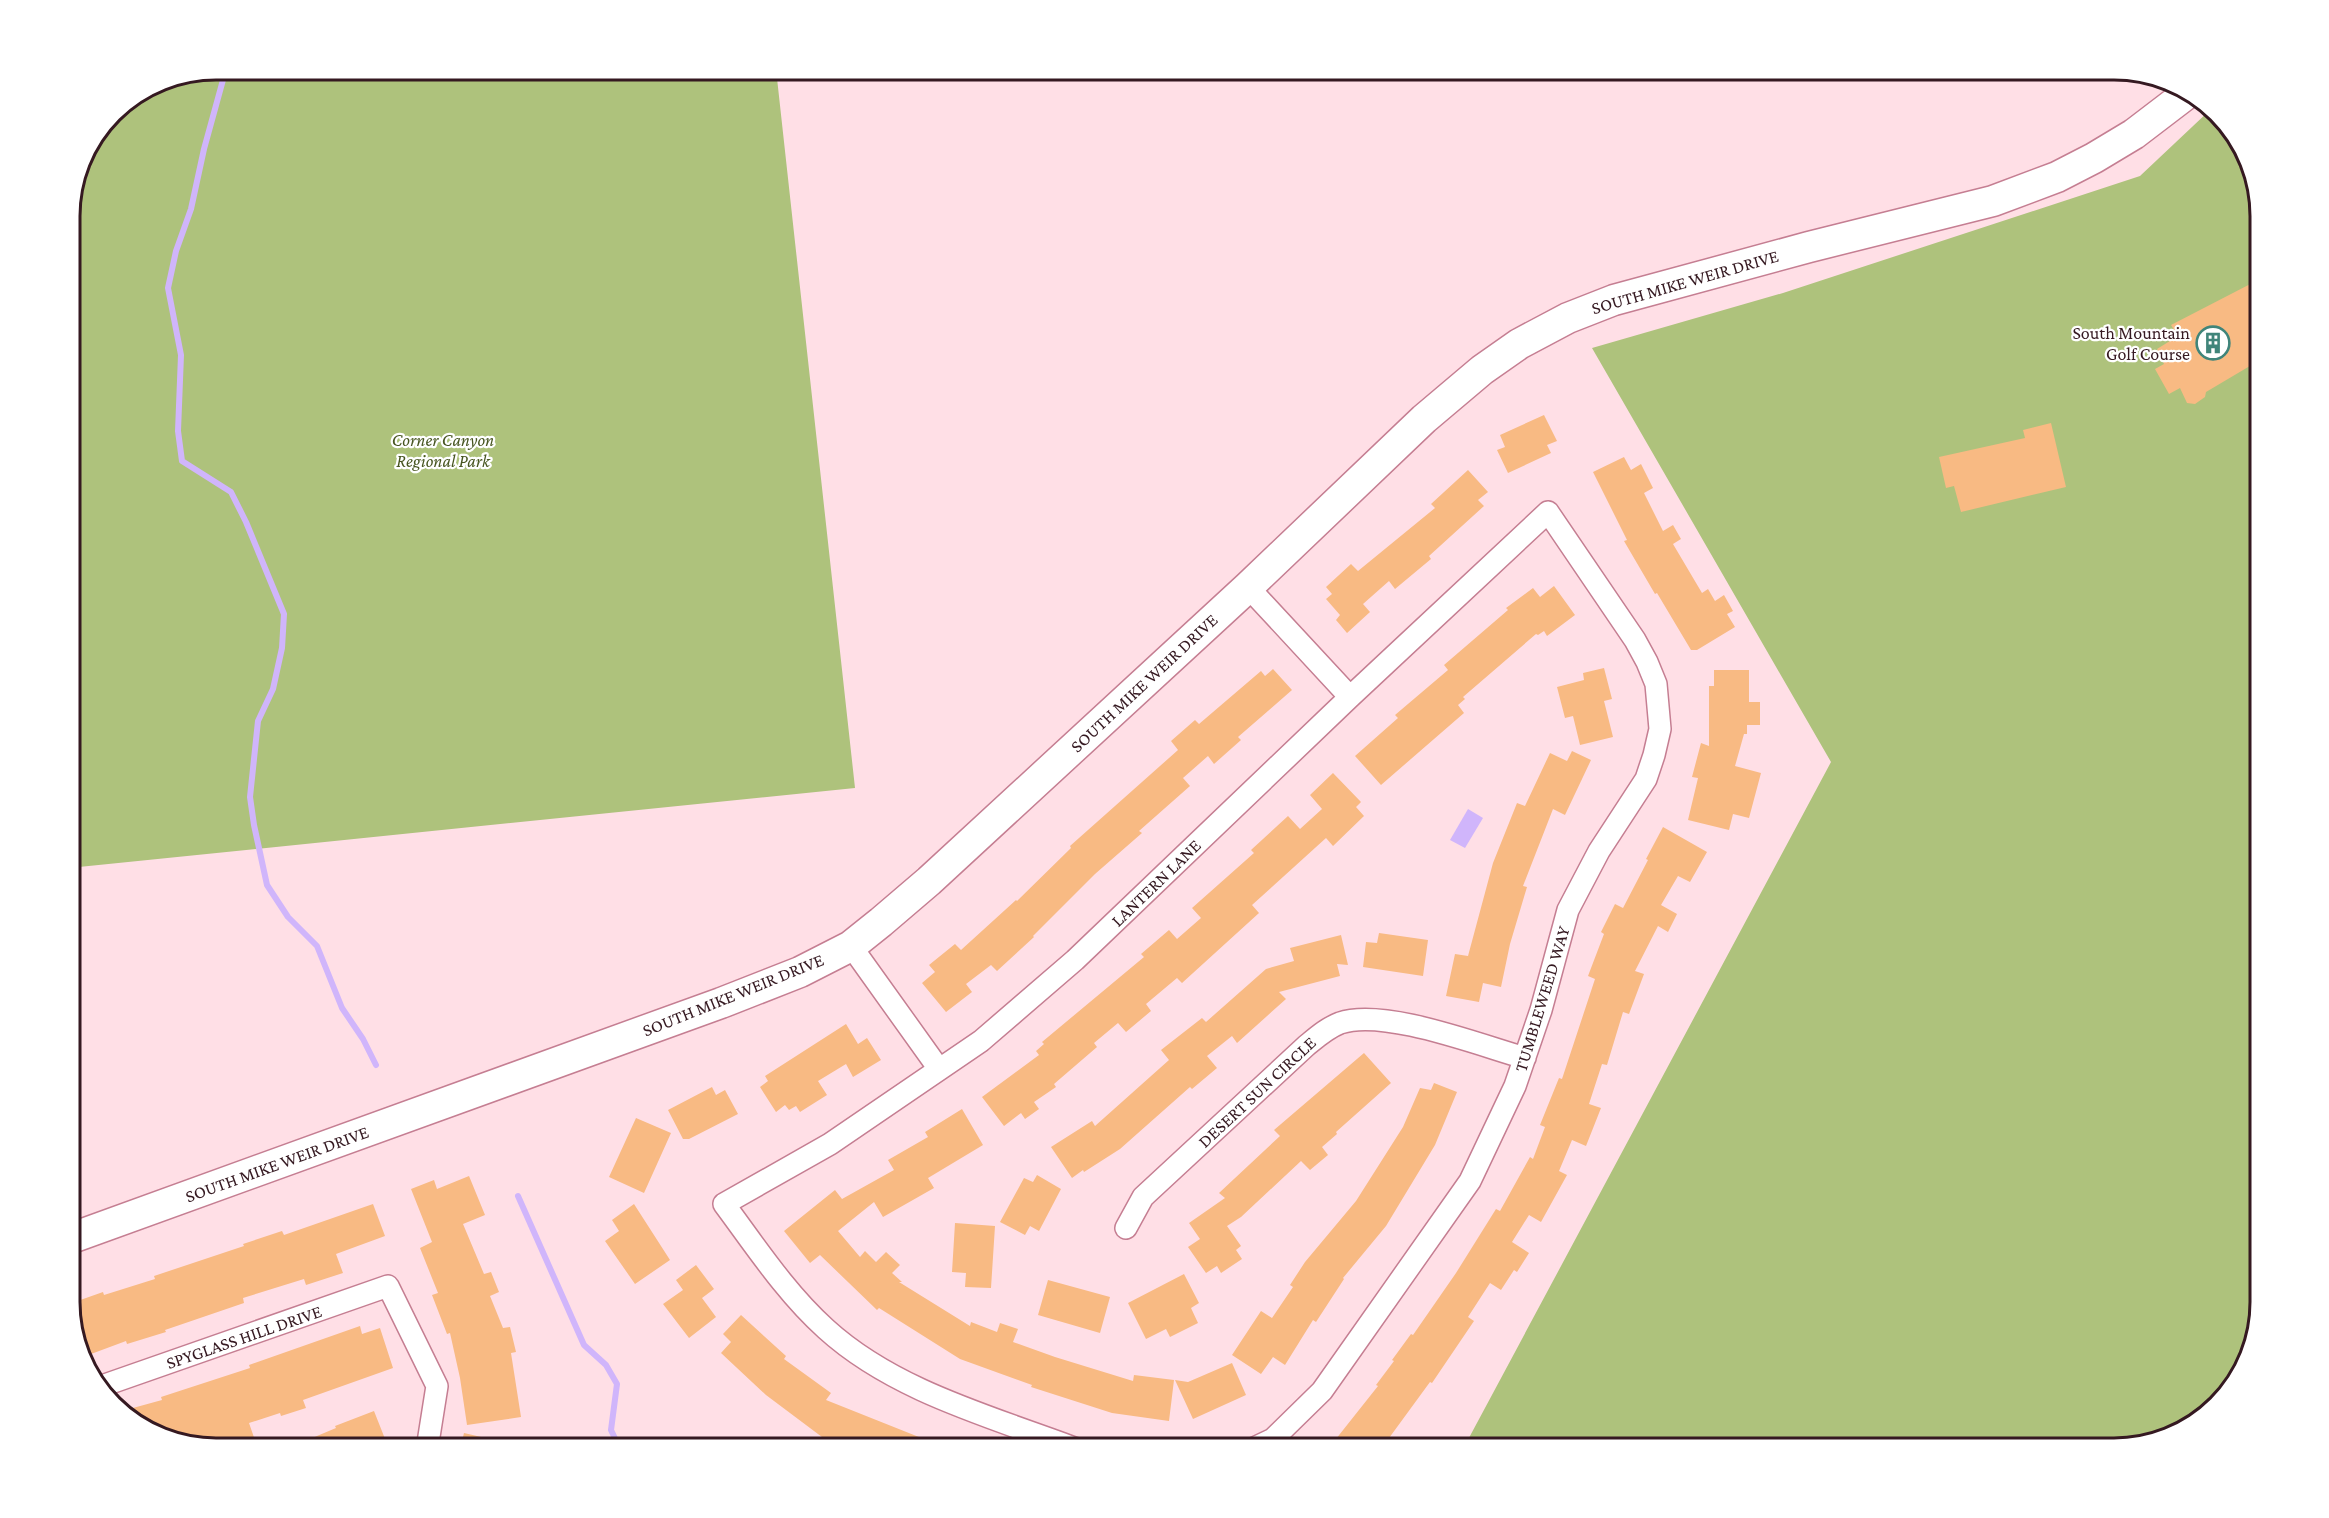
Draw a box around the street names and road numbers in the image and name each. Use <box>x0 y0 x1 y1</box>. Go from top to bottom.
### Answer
street label: SOUTH MIKE WEIR DRIVE <box>1589 246 1781 318</box>
street label: SOUTH MIKE WEIR DRIVE <box>1066 610 1222 756</box>
street label: LANTERN LANE <box>1107 835 1205 931</box>
street label: TUMBLEWEED WAY <box>1510 923 1574 1074</box>
street label: SOUTH MIKE WEIR DRIVE <box>640 949 827 1041</box>
street label: DESERT SUN CIRCLE <box>1194 1032 1320 1152</box>
street label: SOUTH MIKE WEIR DRIVE <box>183 1121 372 1207</box>
street label: SPYGLASS HILL DRIVE <box>164 1301 325 1373</box>

